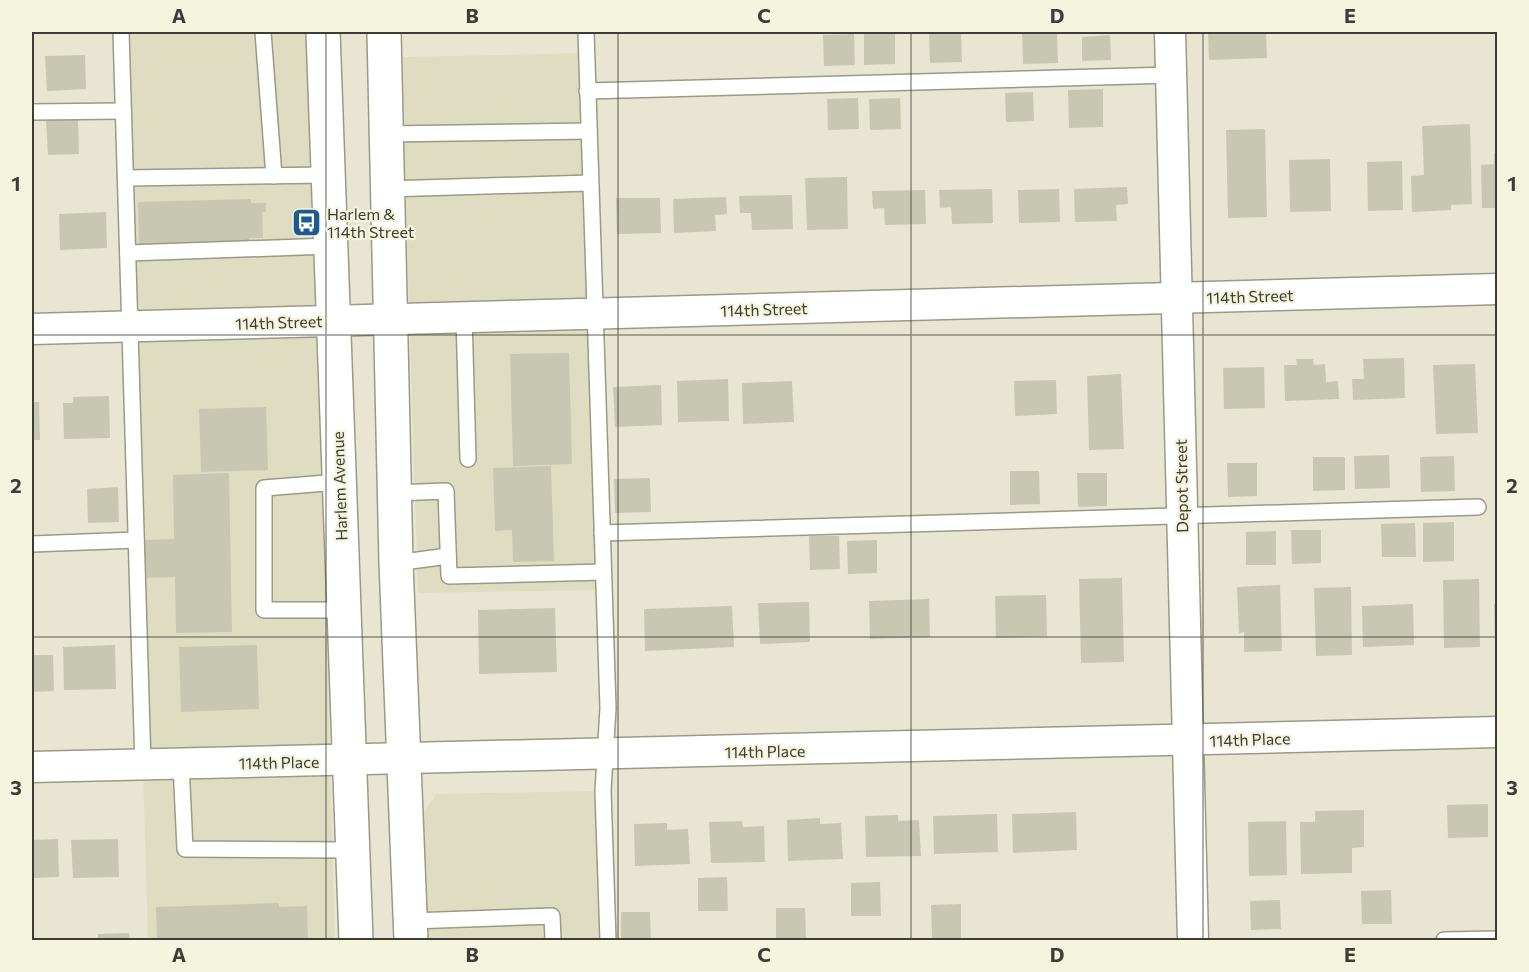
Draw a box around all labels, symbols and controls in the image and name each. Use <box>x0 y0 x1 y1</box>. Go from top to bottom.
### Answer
text: A <box>172 3 186 27</box>
text: B <box>465 3 479 27</box>
text: C <box>757 3 771 27</box>
text: D <box>1050 3 1064 27</box>
text: E <box>1344 3 1356 27</box>
text: 1 <box>11 171 21 195</box>
text: 1 <box>1507 171 1517 195</box>
place label: Harlem & 114th Street <box>327 204 415 241</box>
bus stop icon: Harlem & 114th Street <box>290 206 322 238</box>
street label: 114th Street <box>1206 285 1294 307</box>
street label: 114th Street <box>720 298 808 320</box>
street label: 114th Street <box>235 311 323 333</box>
street label: Harlem Avenue <box>328 431 350 541</box>
street label: Depot Street <box>1171 438 1191 533</box>
text: 2 <box>10 473 22 497</box>
text: 2 <box>1506 473 1518 497</box>
street label: 114th Place <box>1209 728 1291 750</box>
street label: 114th Place <box>724 741 806 761</box>
street label: 114th Place <box>238 752 320 772</box>
text: 3 <box>10 775 22 799</box>
text: 3 <box>1506 775 1518 799</box>
text: A <box>172 942 186 966</box>
text: B <box>465 942 479 966</box>
text: C <box>757 942 771 966</box>
text: D <box>1050 942 1064 966</box>
text: E <box>1344 942 1356 966</box>

